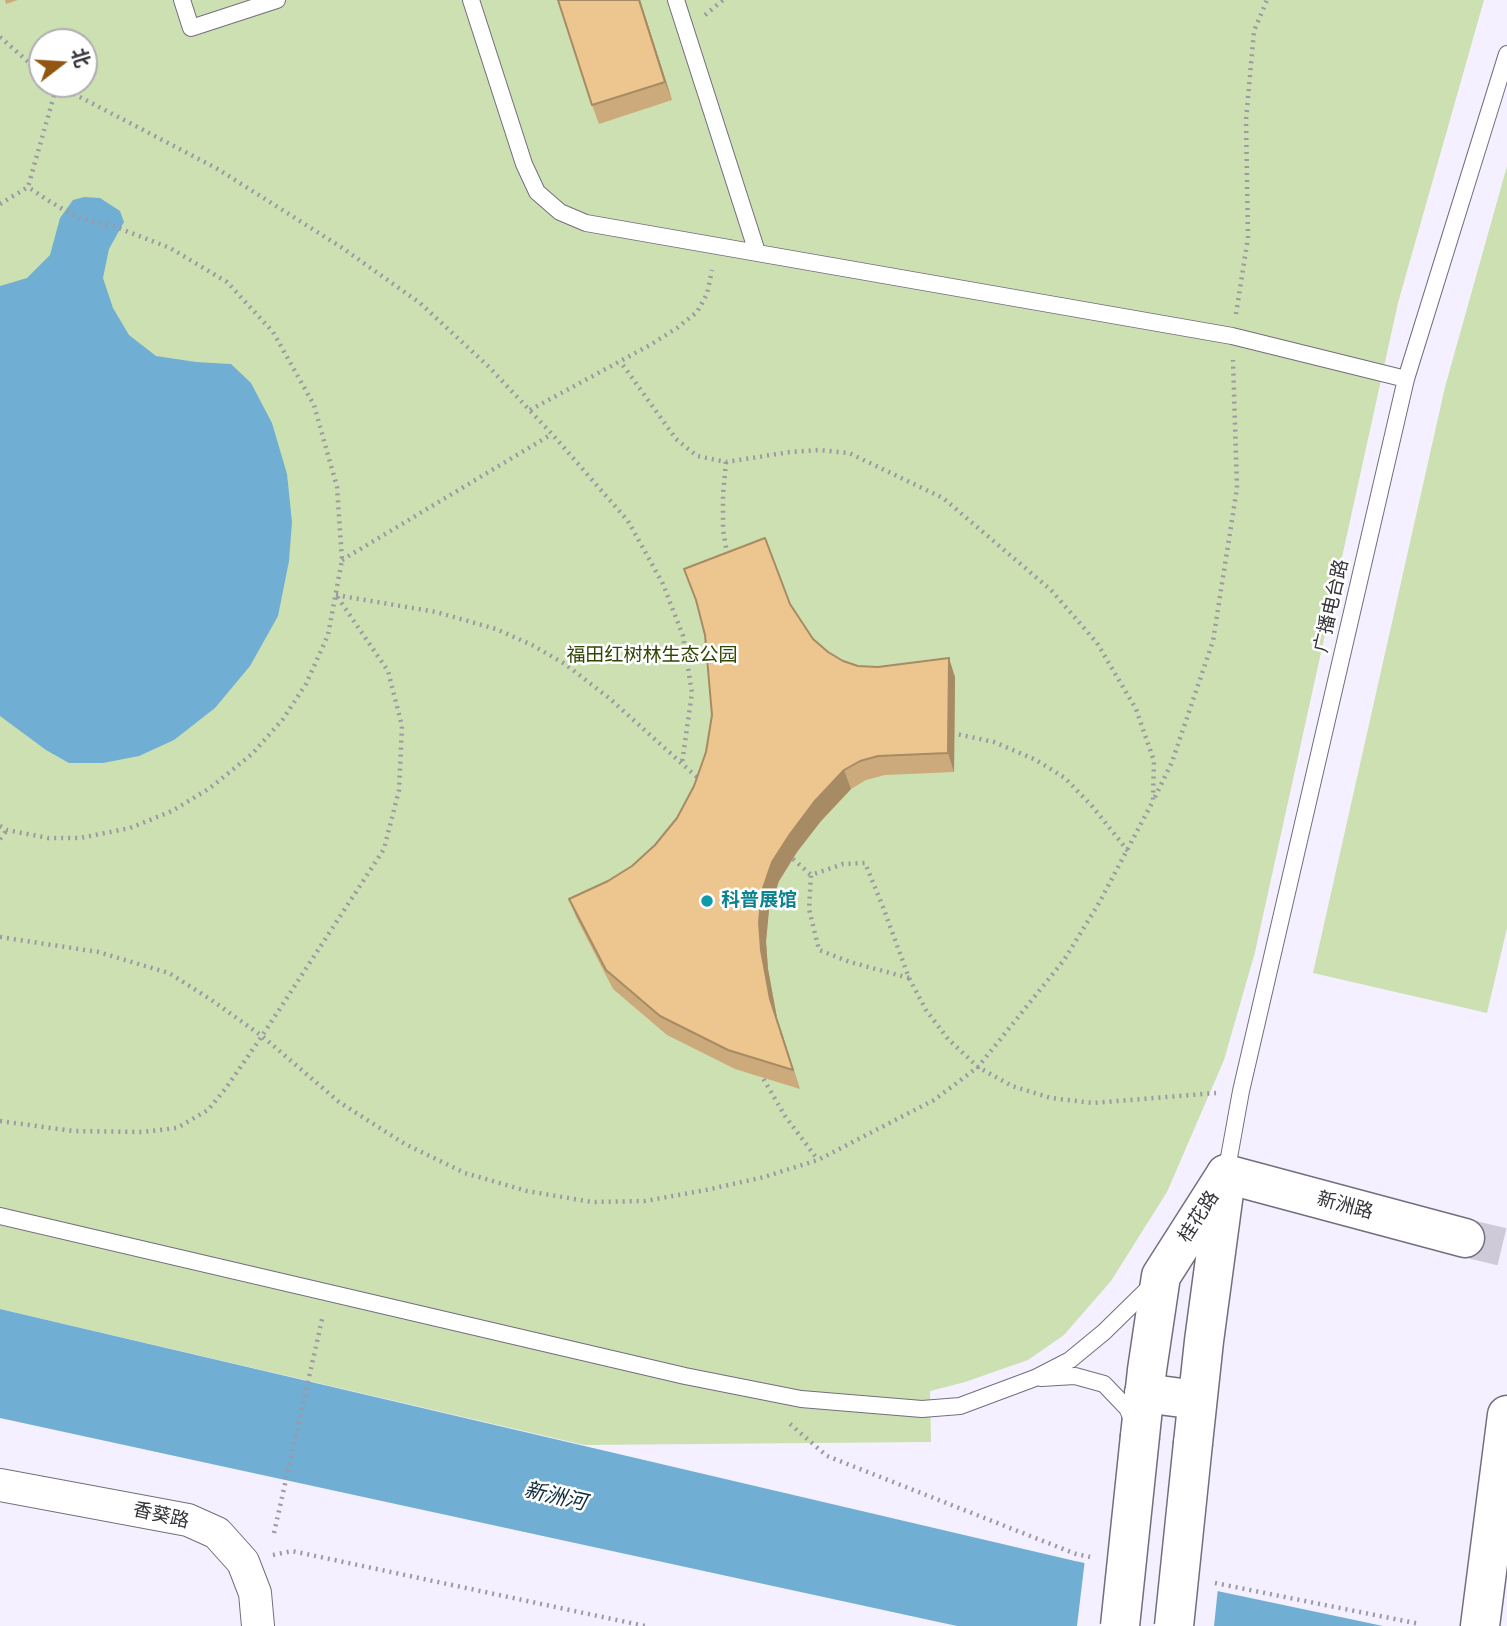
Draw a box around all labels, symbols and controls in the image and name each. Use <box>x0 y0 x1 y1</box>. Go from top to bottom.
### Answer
north arrow <box>28 28 98 98</box>
text: 北 <box>66 45 96 70</box>
street label: 广播电台路 <box>1310 557 1354 655</box>
park label: 福田红树林生态公园 <box>567 645 737 667</box>
place label: 科普展馆 <box>721 890 797 912</box>
marker: 科普展馆 <box>699 893 715 909</box>
street label: 桂花路 <box>1174 1187 1224 1247</box>
street label: 新洲路 <box>1315 1188 1375 1224</box>
water label: 新洲河 <box>521 1478 589 1516</box>
street label: 香葵路 <box>131 1498 191 1534</box>

